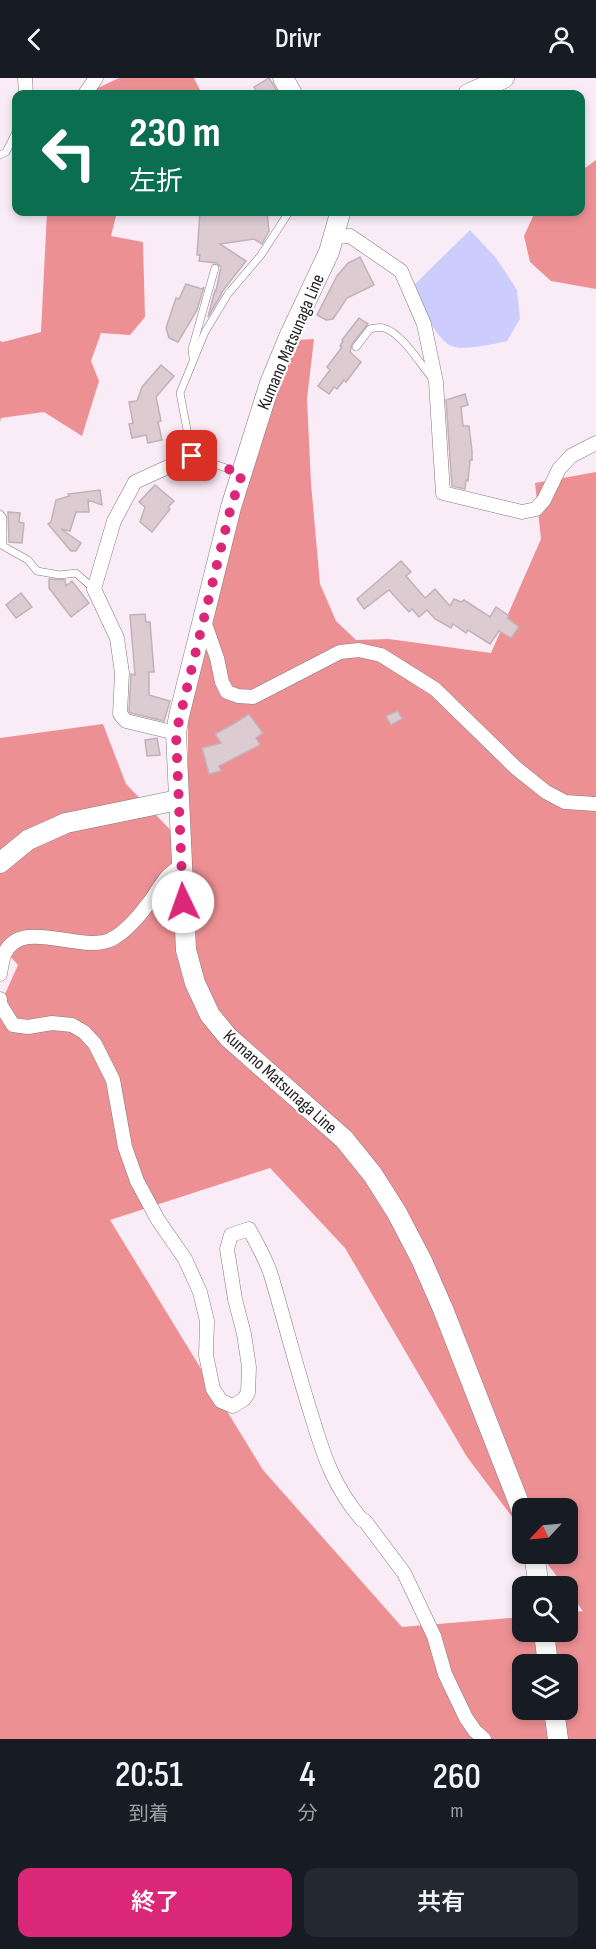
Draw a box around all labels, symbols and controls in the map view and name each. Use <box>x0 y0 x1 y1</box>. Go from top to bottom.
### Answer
icon: back <box>18 23 51 56</box>
text: Drivr <box>275 23 321 55</box>
icon: person <box>545 23 578 56</box>
text: 230 m <box>129 108 221 159</box>
icon: left <box>30 114 108 192</box>
text: 左折 <box>129 166 183 198</box>
street label: Kumano Matsunaga Line <box>253 271 329 413</box>
pin <box>166 430 217 481</box>
icon: arrive <box>175 439 208 472</box>
position arrow <box>151 870 215 934</box>
street label: Kumano Matsunaga Line <box>219 1026 341 1138</box>
north arrow <box>512 1498 578 1564</box>
map controls <box>512 1498 578 1720</box>
button: search <box>512 1576 578 1642</box>
button: layers <box>512 1654 578 1720</box>
text: 20:51 <box>115 1754 183 1797</box>
text: 4 <box>300 1754 316 1797</box>
text: 260 <box>433 1756 481 1799</box>
text: m <box>450 1799 463 1823</box>
text: 到着 <box>129 1802 169 1826</box>
text: 分 <box>298 1802 318 1826</box>
button: 終了 <box>18 1868 292 1937</box>
button: 共有 <box>304 1868 578 1937</box>

